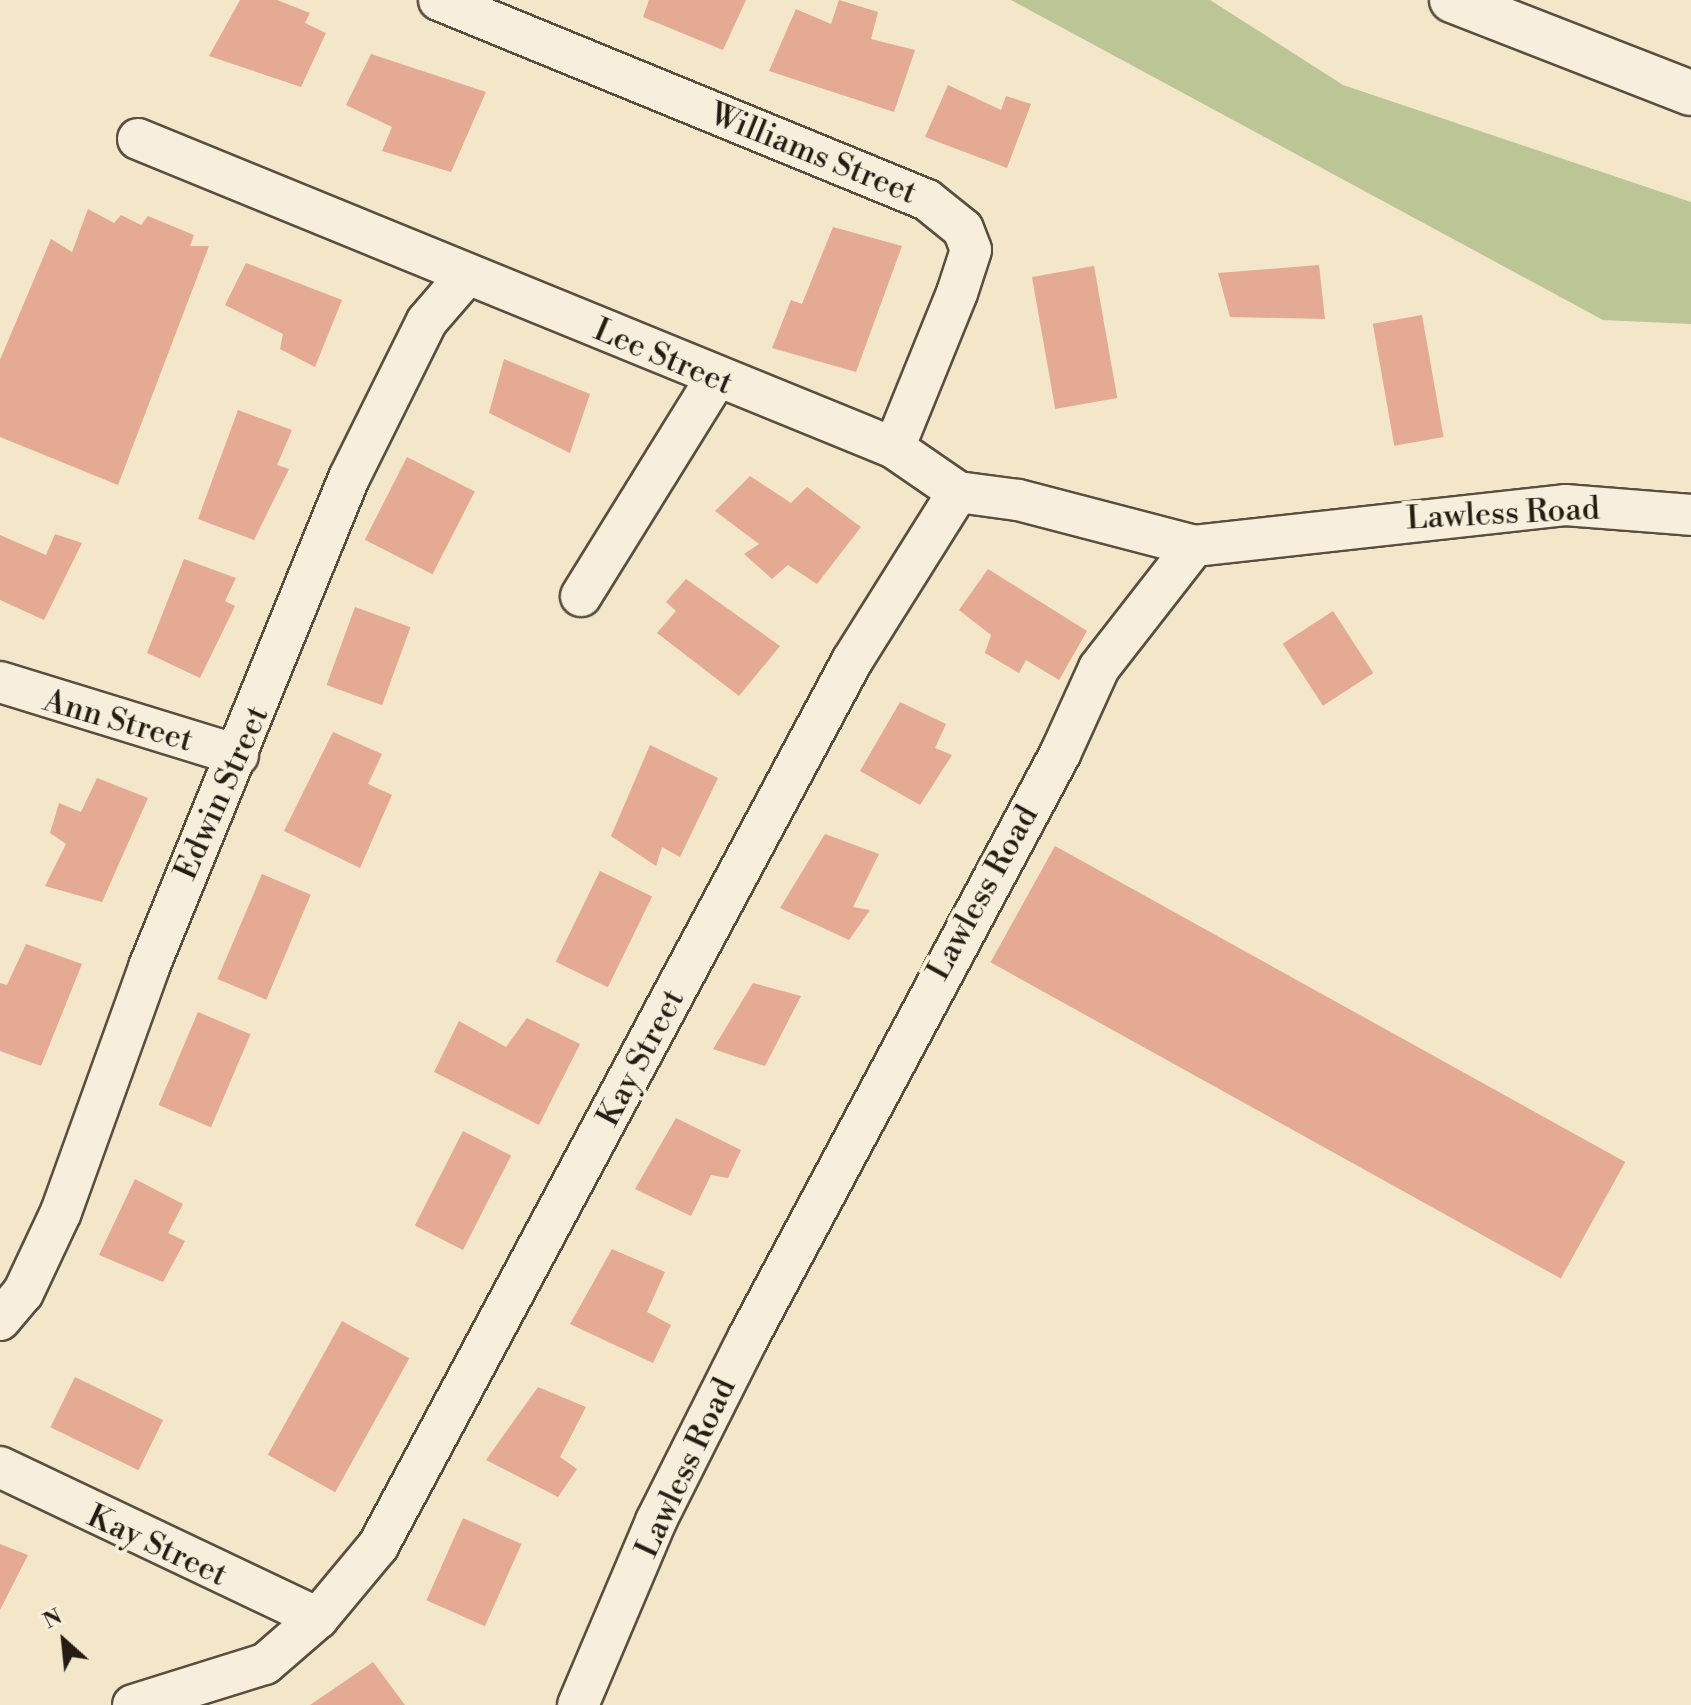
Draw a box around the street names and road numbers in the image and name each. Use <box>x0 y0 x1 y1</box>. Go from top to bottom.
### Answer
street label: Williams Street <box>704 95 922 213</box>
street label: Lee Street <box>588 311 738 403</box>
street label: Lawless Road <box>1405 490 1601 538</box>
street label: Ann Street <box>39 681 197 761</box>
street label: Edwin Street <box>167 700 277 886</box>
street label: Lawless Road <box>919 799 1047 987</box>
street label: Kay Street <box>589 983 693 1133</box>
street label: Lawless Road <box>628 1372 744 1564</box>
street label: Kay Street <box>81 1497 233 1595</box>

